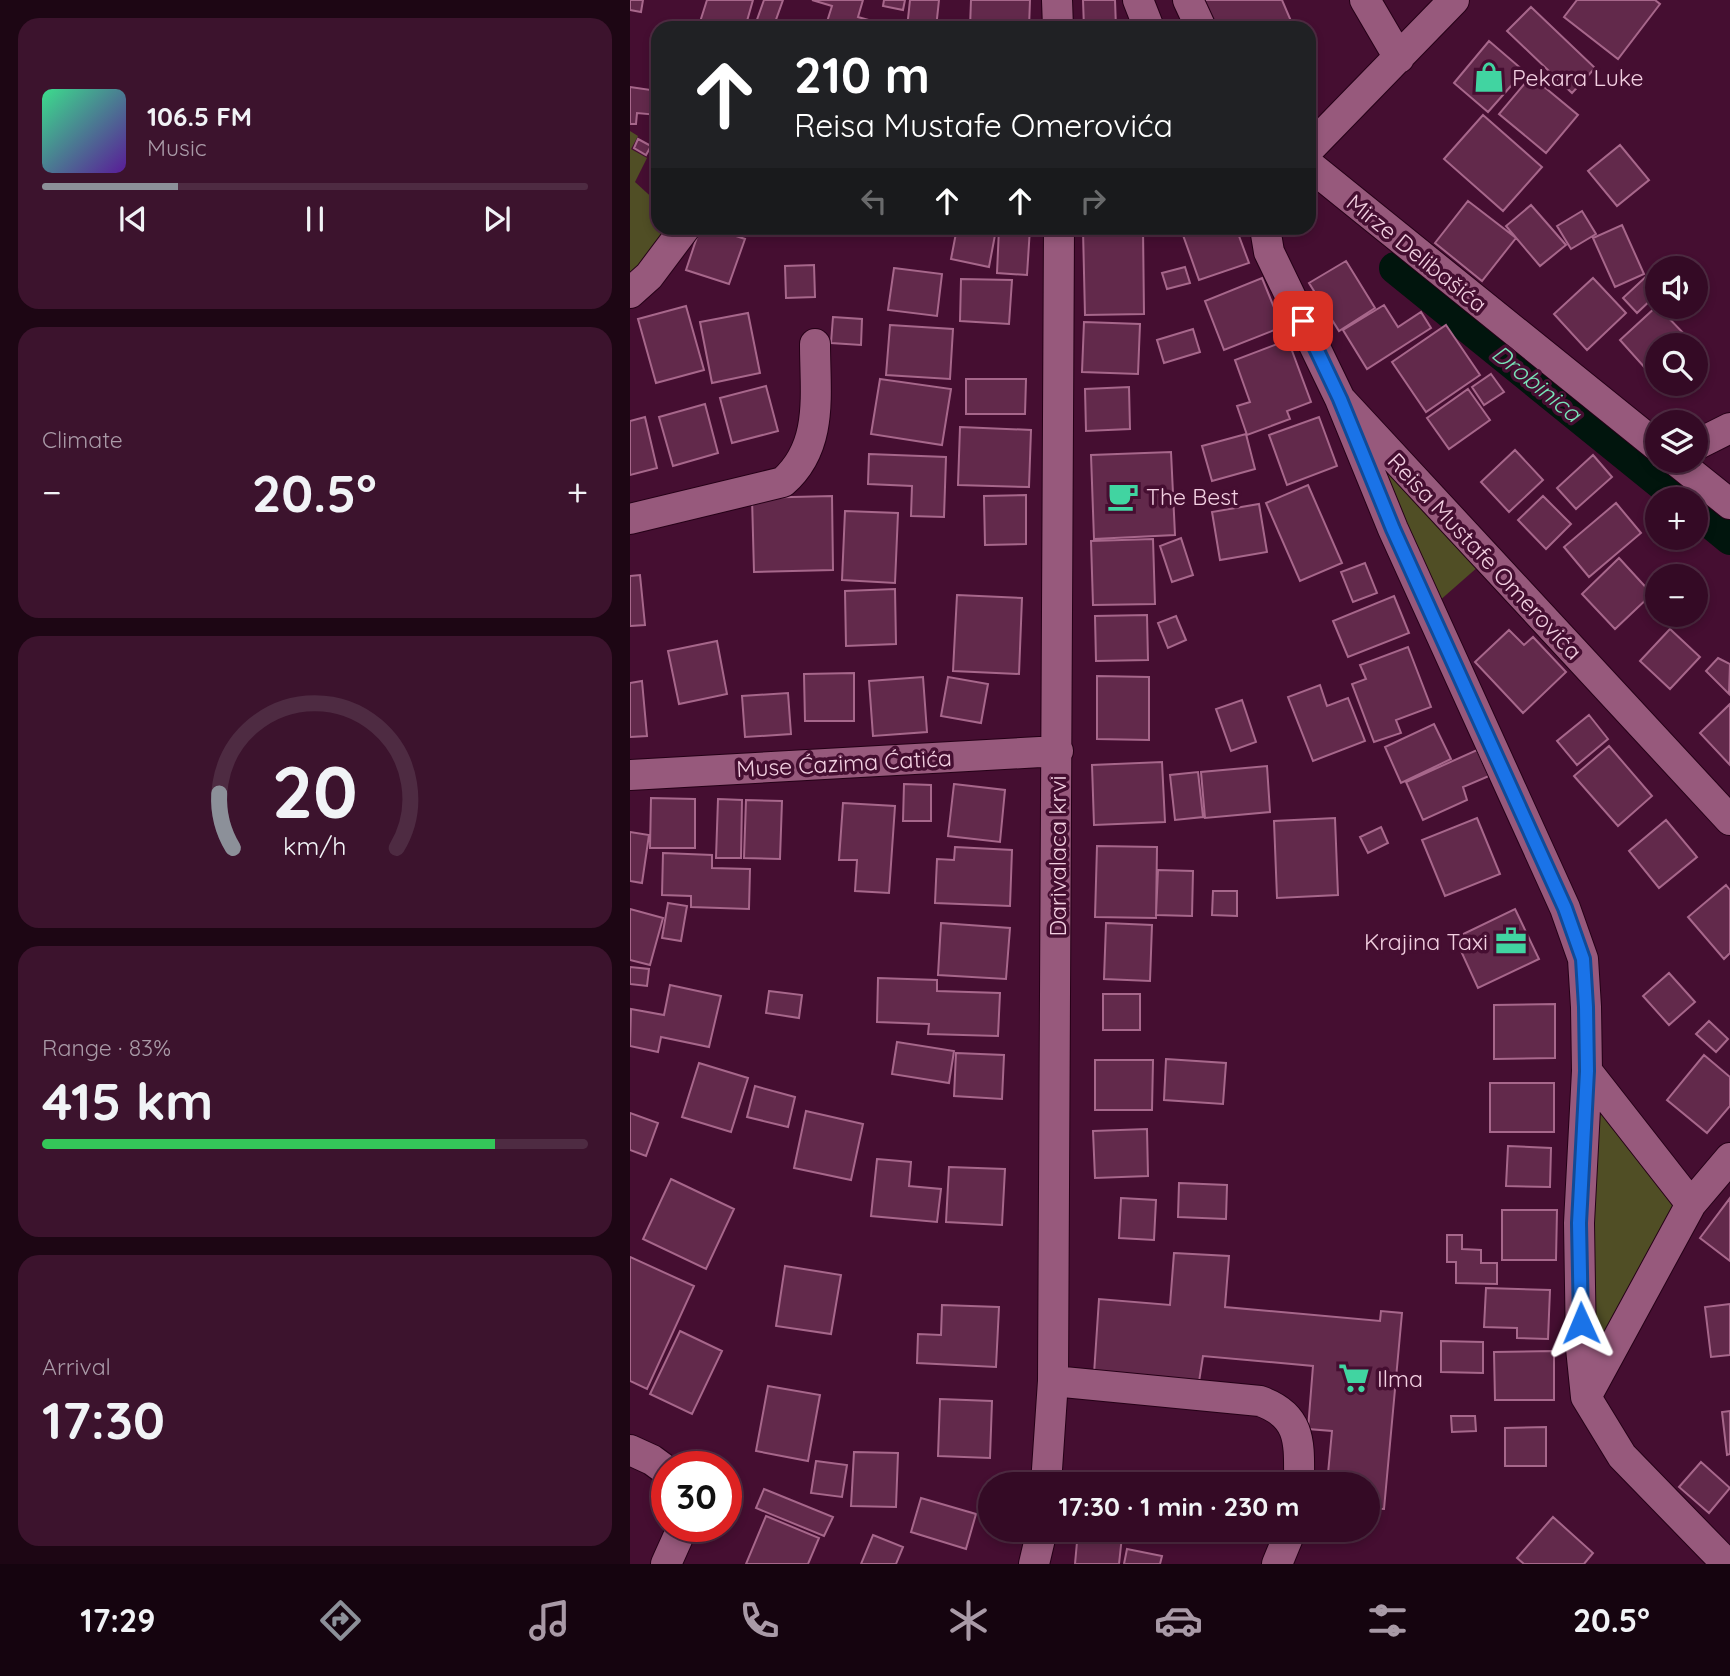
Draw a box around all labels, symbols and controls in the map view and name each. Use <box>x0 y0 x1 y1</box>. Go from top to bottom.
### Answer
text: 210 m <box>794 44 930 105</box>
icon: ahead <box>679 49 770 140</box>
shop icon: Pekara Luke <box>1472 60 1506 94</box>
place label: Pekara Luke <box>1512 63 1644 92</box>
text: 106.5 FM <box>147 100 252 133</box>
text: Reisa Mustafe Omerovića <box>794 105 1173 145</box>
text: Music <box>147 133 207 162</box>
icon: left <box>855 182 893 220</box>
icon: ahead <box>928 182 966 220</box>
icon: ahead <box>1001 182 1039 220</box>
icon: right <box>1074 182 1112 220</box>
street label: Mirze Delibašića <box>1341 188 1493 318</box>
icon: previous <box>114 200 152 238</box>
icon: pause <box>296 200 334 238</box>
icon: next <box>478 200 516 238</box>
map controls <box>1645 256 1708 627</box>
button: sound <box>1645 256 1708 319</box>
pin <box>1273 291 1333 351</box>
icon: arrive <box>1284 302 1322 340</box>
button: search <box>1645 333 1708 396</box>
water label: Drobinica <box>1486 338 1589 429</box>
button: layers <box>1645 410 1708 473</box>
text: Climate <box>42 425 123 454</box>
street label: Reisa Mustafe Omerovića <box>1382 447 1588 665</box>
text: 20.5° <box>252 460 377 525</box>
text: − <box>42 468 62 516</box>
text: + <box>567 468 588 516</box>
cafe icon: The Best <box>1106 479 1140 513</box>
place label: The Best <box>1146 482 1239 511</box>
button: + <box>1645 487 1708 550</box>
button: − <box>1645 564 1708 627</box>
street label: Muse Ćazima Ćatića <box>735 743 953 783</box>
text: 20 <box>272 745 358 836</box>
street label: Darivalaca krvi <box>1043 775 1072 937</box>
text: km/h <box>283 830 347 861</box>
office icon: Krajina Taxi <box>1494 924 1528 958</box>
place label: Krajina Taxi <box>1364 927 1488 956</box>
text: Range · 83% <box>42 1033 171 1062</box>
text: 415 km <box>42 1068 213 1133</box>
position arrow <box>1544 1286 1618 1360</box>
text: Arrival <box>42 1352 111 1381</box>
supermarket icon: Ilma <box>1337 1361 1371 1395</box>
place label: Ilma <box>1377 1364 1423 1393</box>
text: 17:30 <box>42 1387 165 1452</box>
speed limit sign: 30 <box>651 1451 742 1542</box>
text: 17:30 · 1 min · 230 m <box>1058 1490 1300 1523</box>
icon: directions <box>316 1596 365 1645</box>
icon: music <box>525 1596 574 1645</box>
icon: phone <box>735 1596 784 1645</box>
icon: climate <box>944 1596 993 1645</box>
icon: car <box>1154 1596 1203 1645</box>
icon: filters <box>1363 1596 1412 1645</box>
text: 17:29 <box>80 1600 155 1640</box>
text: 20.5° <box>1573 1600 1650 1640</box>

